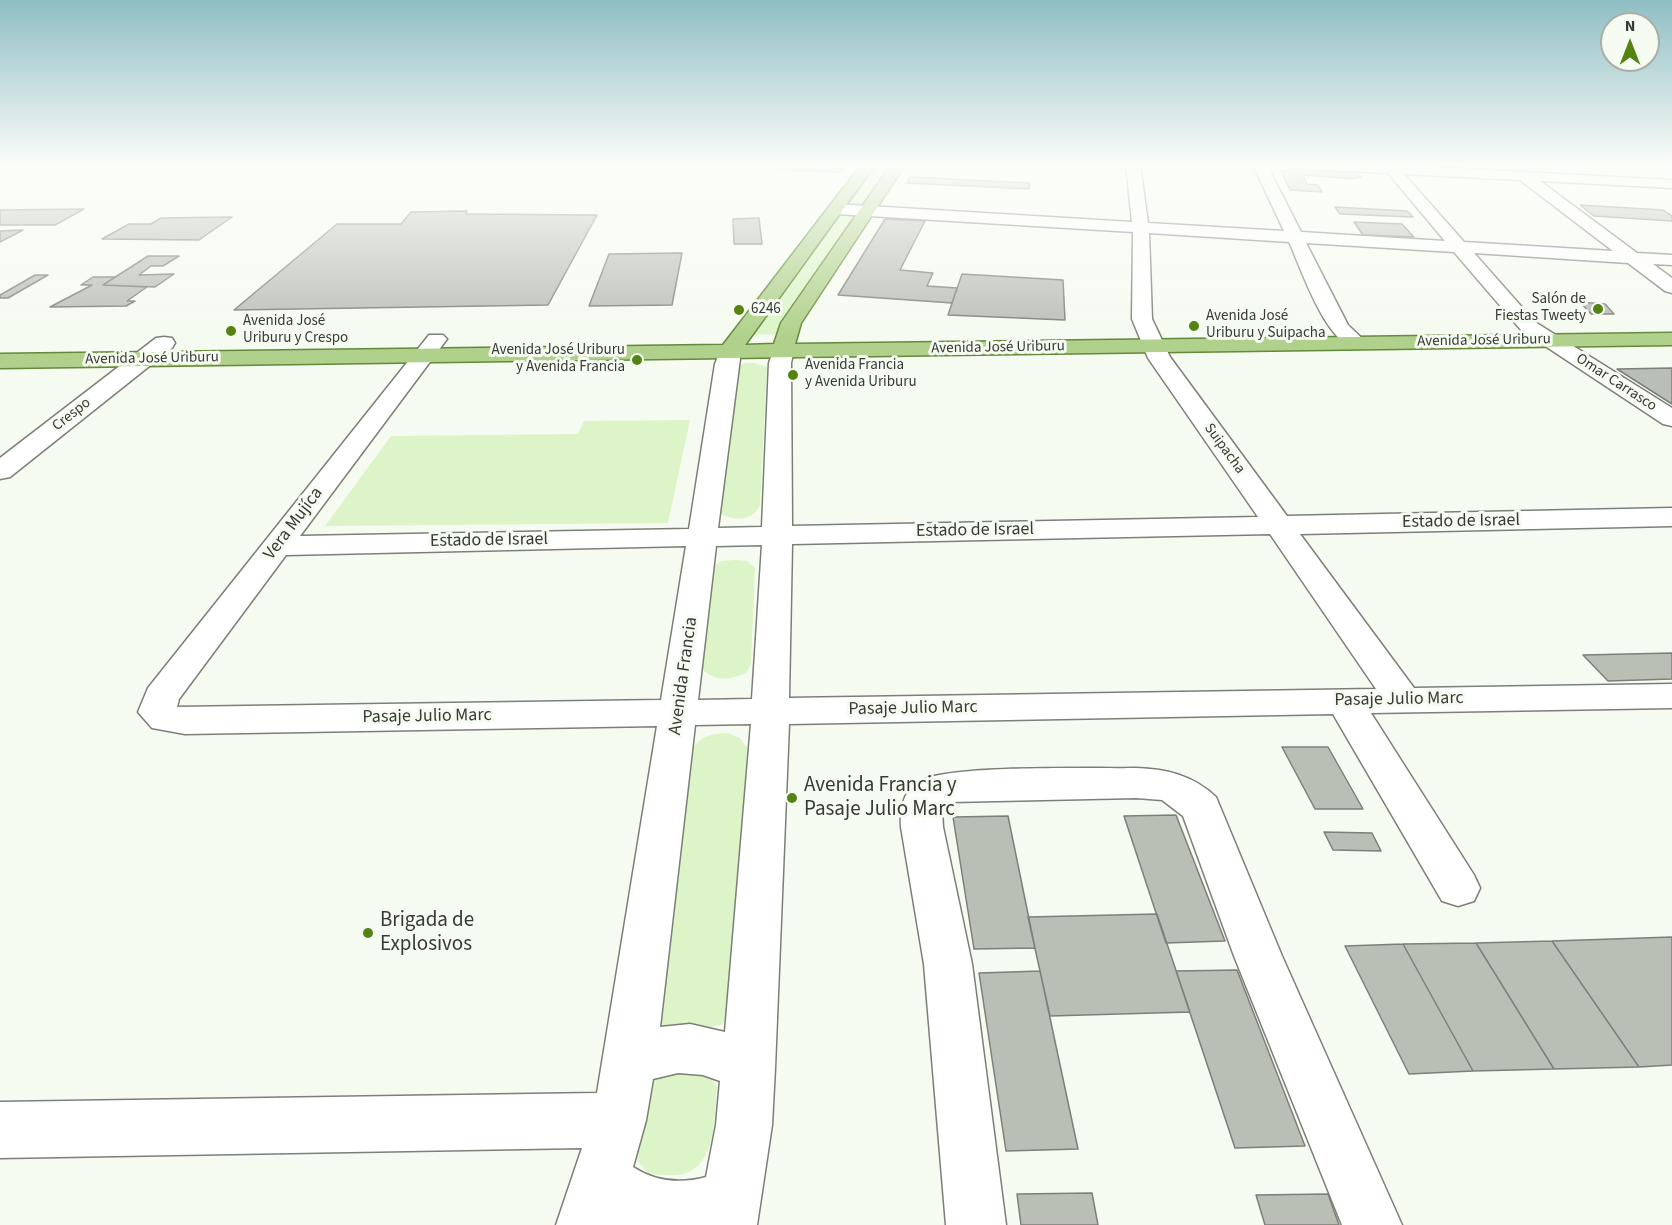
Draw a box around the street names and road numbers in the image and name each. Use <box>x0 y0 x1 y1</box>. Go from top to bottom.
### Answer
street label: Avenida José Uriburu <box>1417 331 1551 351</box>
street label: Avenida José Uriburu <box>931 338 1065 358</box>
street label: Avenida José Uriburu <box>85 349 219 369</box>
street label: Omar Carrasco <box>1572 350 1660 416</box>
street label: Crespo <box>49 394 95 436</box>
street label: Suipacha <box>1200 420 1248 478</box>
street label: Vera Mujíca <box>260 483 328 565</box>
street label: Estado de Israel <box>1402 510 1520 534</box>
street label: Estado de Israel <box>916 519 1034 543</box>
street label: Estado de Israel <box>430 529 548 553</box>
street label: Avenida Francia <box>665 616 703 736</box>
street label: Pasaje Julio Marc <box>1334 688 1464 712</box>
street label: Pasaje Julio Marc <box>848 697 978 721</box>
street label: Pasaje Julio Marc <box>362 705 492 729</box>

